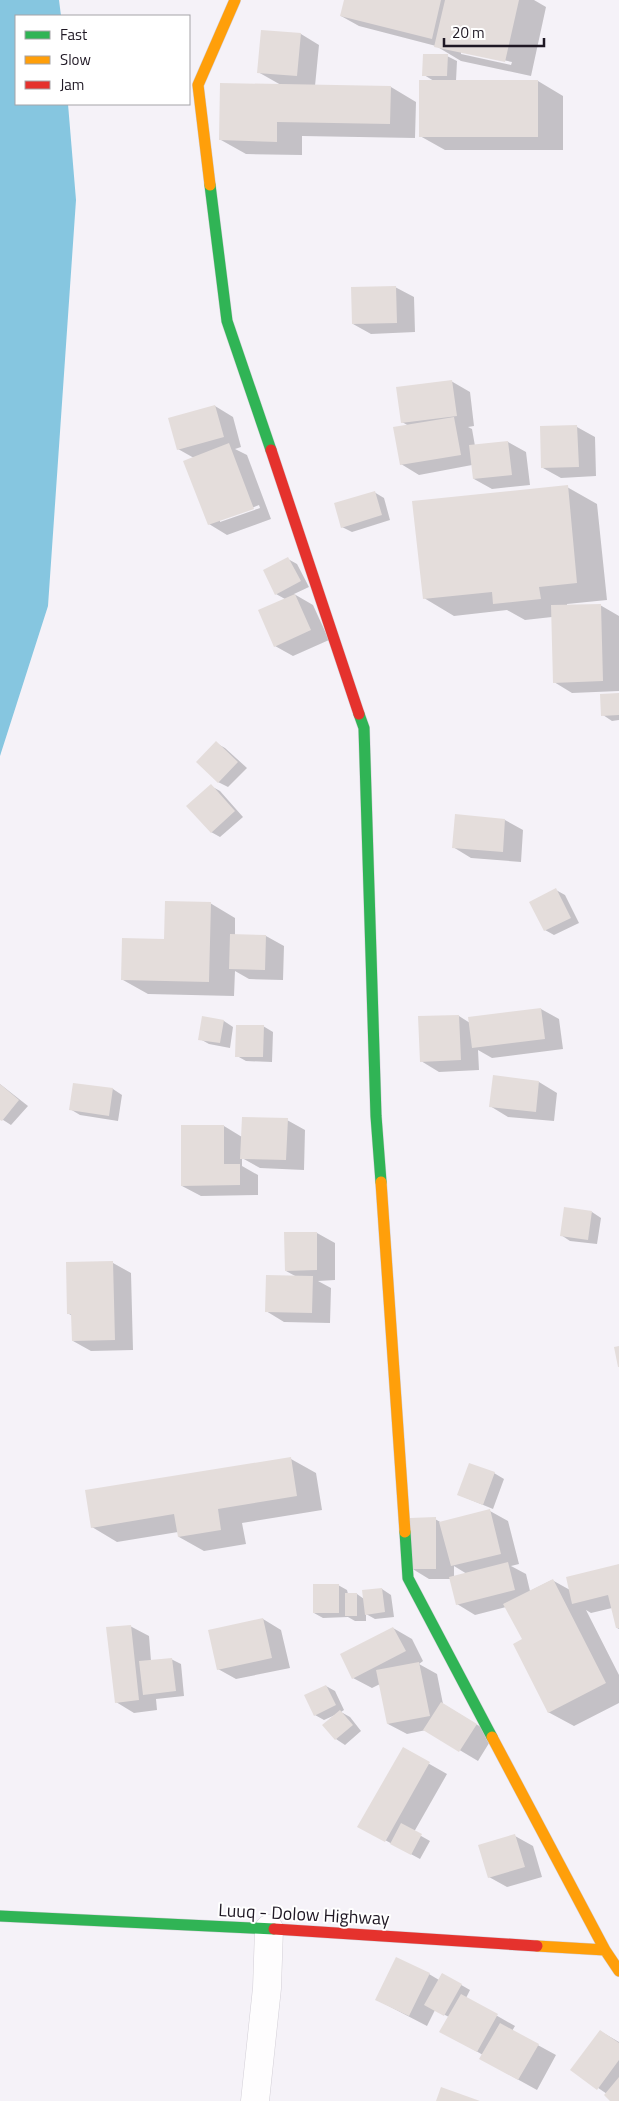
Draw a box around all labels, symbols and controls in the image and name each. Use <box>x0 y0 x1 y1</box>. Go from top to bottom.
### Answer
legend <box>15 15 190 105</box>
scale bar <box>444 15 544 47</box>
text: 20 m <box>452 21 485 44</box>
text: Fast <box>60 23 88 46</box>
text: Slow <box>60 48 91 71</box>
text: Jam <box>60 73 84 96</box>
street label: Luuq - Dolow Highway <box>218 1896 391 1932</box>

